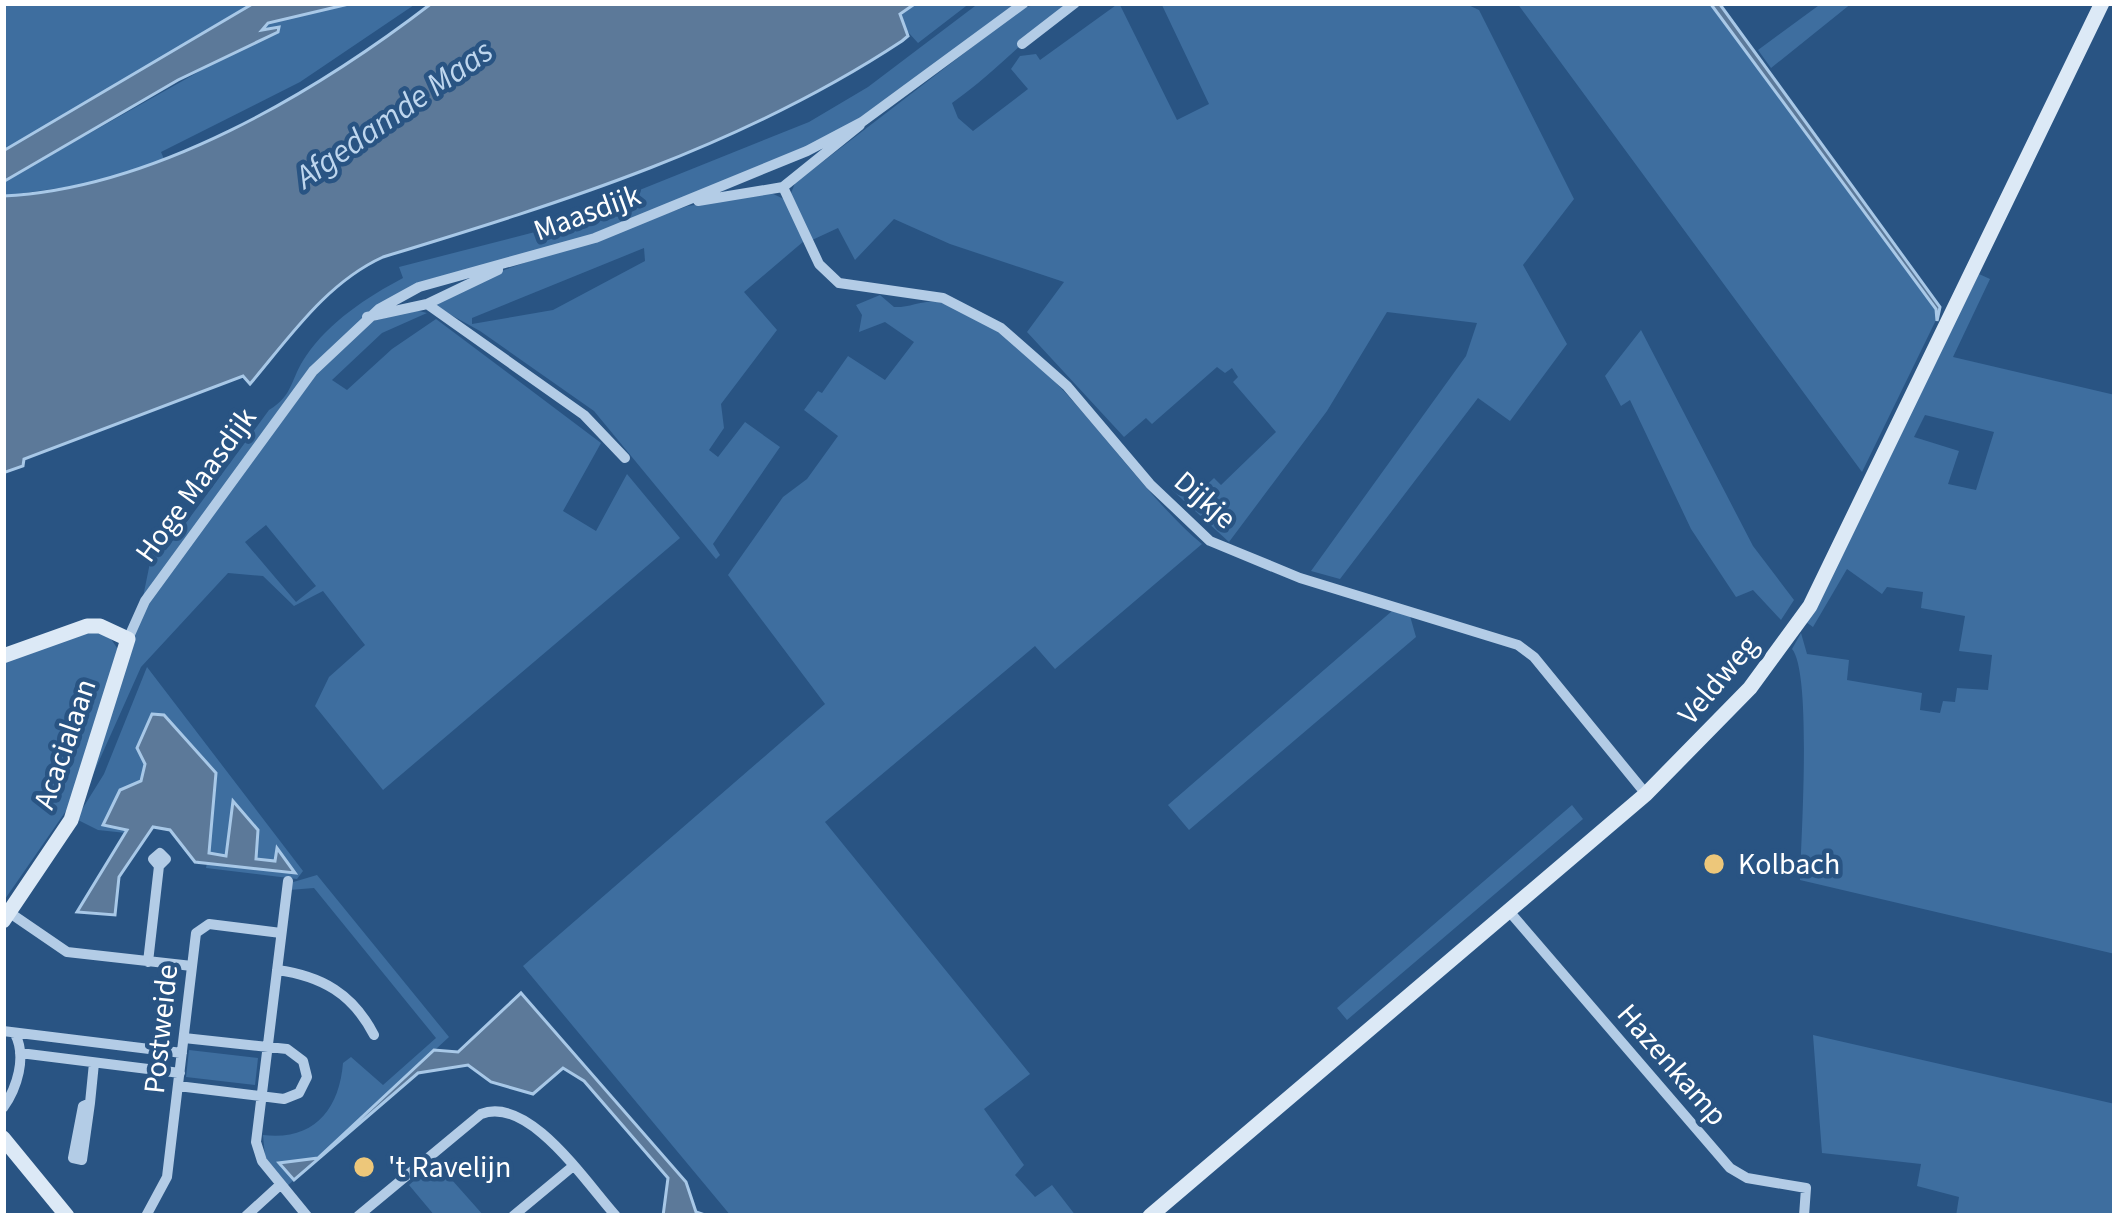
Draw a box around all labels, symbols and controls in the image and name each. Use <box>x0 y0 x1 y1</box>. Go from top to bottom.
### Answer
water label: Afgedamde Maas <box>284 28 503 201</box>
street label: Maasdijk <box>528 174 647 252</box>
street label: Hoge Maasdijk <box>125 398 267 571</box>
street label: Dijkje <box>1164 461 1246 539</box>
street label: Veldweg <box>1668 626 1768 734</box>
street label: Acacialaan <box>23 673 107 815</box>
place label: Kolbach <box>1738 843 1840 886</box>
marker: Kolbach <box>1701 851 1727 877</box>
street label: Postweide <box>133 962 189 1096</box>
street label: Hazenkamp <box>1607 994 1737 1136</box>
place label: 't Ravelijn <box>388 1146 511 1189</box>
marker: 't Ravelijn <box>351 1154 377 1180</box>

